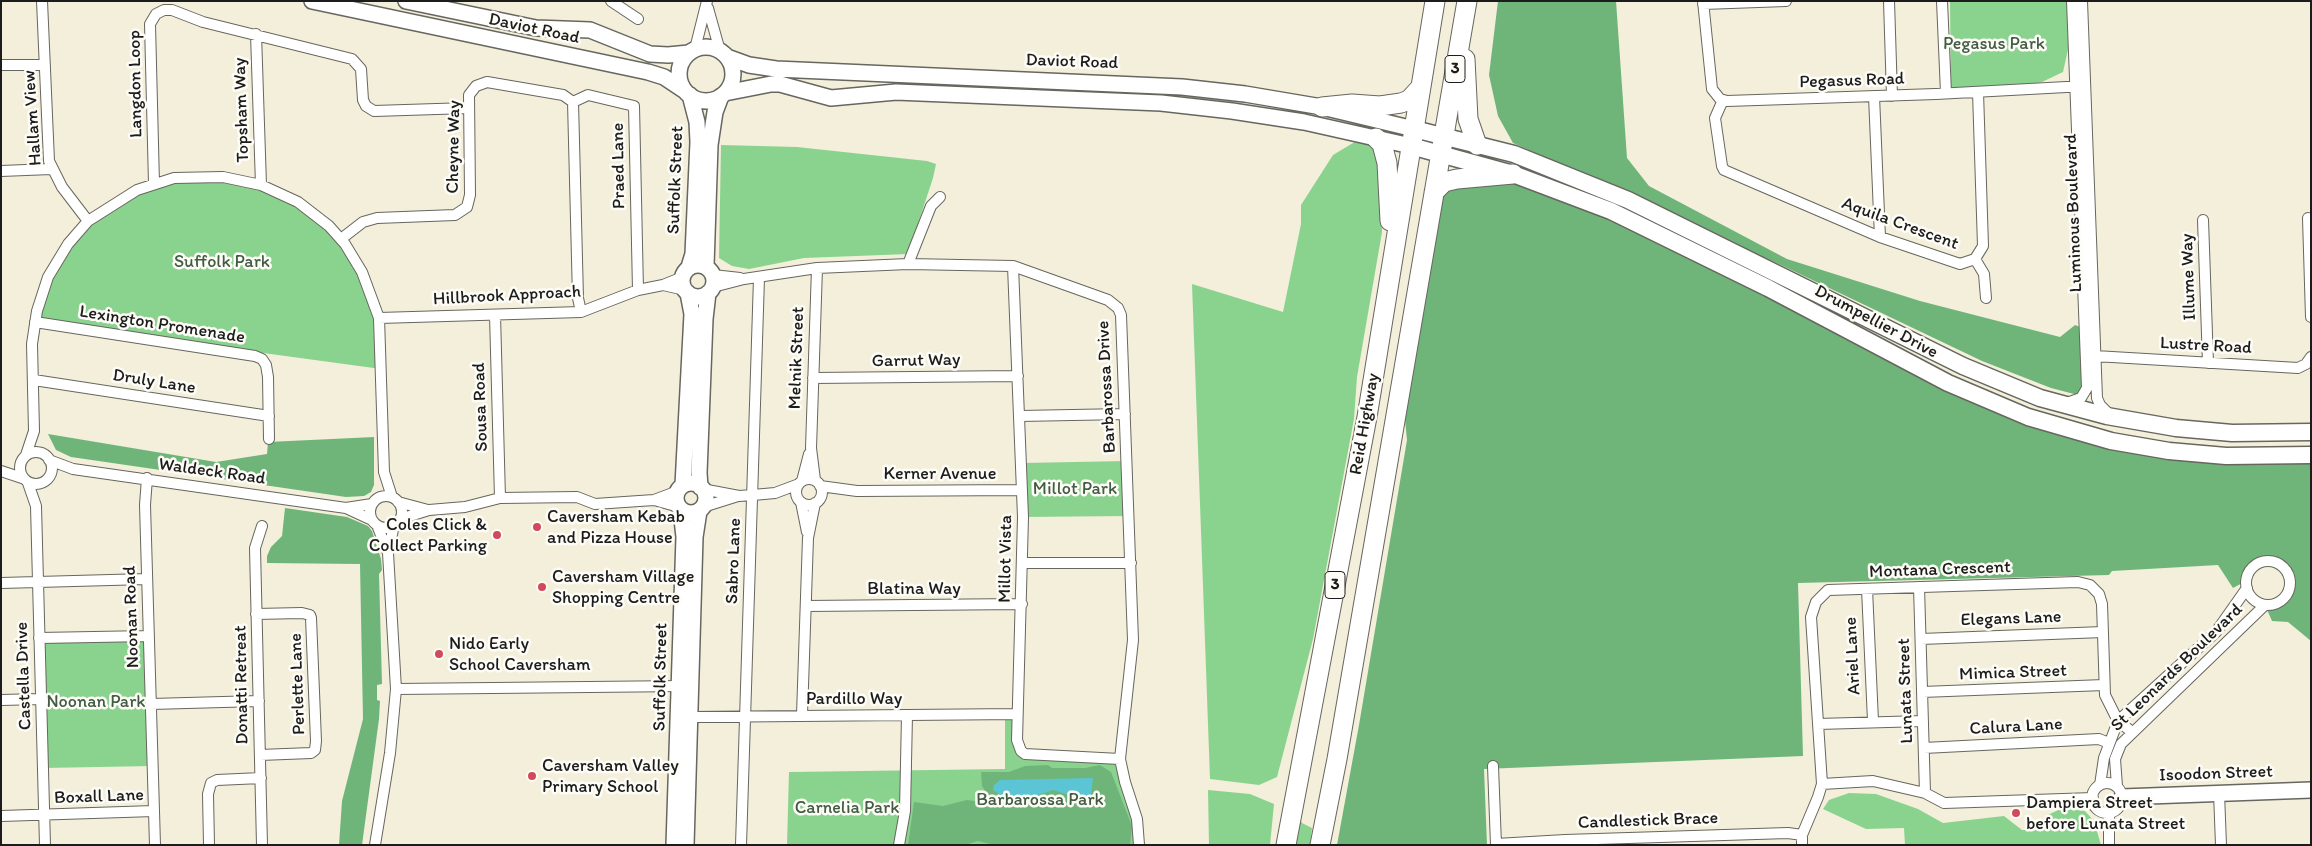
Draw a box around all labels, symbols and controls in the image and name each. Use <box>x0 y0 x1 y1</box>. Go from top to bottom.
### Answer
street label: Daviot Road <box>486 9 582 49</box>
street label: Langdon Loop <box>124 30 148 138</box>
park label: Pegasus Park <box>1943 33 2045 55</box>
street label: Daviot Road <box>1025 50 1119 74</box>
road number: 3 <box>1445 56 1465 82</box>
street label: Topsham Way <box>229 57 255 163</box>
street label: Pegasus Road <box>1799 68 1905 94</box>
street label: Hallam View <box>19 69 47 167</box>
street label: Cheyne Way <box>442 100 466 194</box>
street label: Praed Lane <box>607 123 631 209</box>
street label: Suffolk Street <box>663 126 689 234</box>
street label: Luminous Boulevard <box>2060 133 2088 293</box>
street label: Aquila Crescent <box>1839 193 1961 255</box>
street label: Illume Way <box>2177 233 2201 321</box>
park label: Suffolk Park <box>174 251 270 273</box>
street label: Drumpellier Drive <box>1811 280 1941 364</box>
street label: Hillbrook Approach <box>432 281 582 311</box>
street label: Lexington Promenade <box>78 301 246 349</box>
street label: Melnik Street <box>784 306 810 410</box>
street label: Barbarossa Drive <box>1093 320 1121 454</box>
street label: Lustre Road <box>2159 333 2253 359</box>
street label: Garrut Way <box>871 349 961 373</box>
street label: Sousa Road <box>469 362 493 452</box>
street label: Druly Lane <box>111 365 197 399</box>
street label: Reid Highway <box>1345 371 1385 477</box>
street label: Waldeck Road <box>157 454 267 490</box>
street label: Kerner Avenue <box>884 463 996 485</box>
park label: Millot Park <box>1033 478 1117 500</box>
place label: Caversham Kebab and Pizza House <box>547 506 685 548</box>
place label: Coles Click & Collect Parking <box>369 514 487 556</box>
street label: Millot Vista <box>994 515 1018 603</box>
street label: Sabro Lane <box>722 518 746 604</box>
marker: Caversham Kebab and Pizza House <box>531 521 543 533</box>
marker: Coles Click & Collect Parking <box>491 529 503 541</box>
street label: Montana Crescent <box>1869 557 2011 583</box>
street label: Noonan Road <box>119 565 145 669</box>
place label: Caversham Village Shopping Centre <box>552 566 694 608</box>
road number: 3 <box>1325 572 1345 598</box>
street label: Blatina Way <box>867 578 961 600</box>
marker: Caversham Village Shopping Centre <box>536 581 548 593</box>
street label: St Leonards Boulevard <box>2107 599 2247 737</box>
street label: Elegans Lane <box>1960 606 2062 632</box>
street label: Ariel Lane <box>1840 616 1866 696</box>
street label: Castella Drive <box>11 621 37 731</box>
street label: Suffolk Street <box>649 623 673 731</box>
street label: Donatti Retreat <box>230 625 254 745</box>
street label: Perlette Lane <box>285 633 311 735</box>
place label: Nido Early School Caversham <box>449 633 590 676</box>
street label: Lunata Street <box>1893 638 1919 744</box>
marker: Nido Early School Caversham <box>433 648 445 660</box>
street label: Mimica Street <box>1959 660 2067 686</box>
street label: Pardillo Way <box>806 688 902 710</box>
park label: Noonan Park <box>46 691 146 713</box>
street label: Calura Lane <box>1969 714 2063 740</box>
place label: Caversham Valley Primary School <box>542 755 679 798</box>
street label: Isoodon Street <box>2159 761 2273 787</box>
marker: Caversham Valley Primary School <box>526 770 538 782</box>
street label: Boxall Lane <box>54 785 144 809</box>
park label: Barbarossa Park <box>976 789 1104 811</box>
place label: Dampiera Street before Lunata Street <box>2026 792 2185 834</box>
park label: Carnelia Park <box>795 797 899 819</box>
marker: Dampiera Street before Lunata Street <box>2010 807 2022 819</box>
street label: Candlestick Brace <box>1577 808 1719 834</box>

